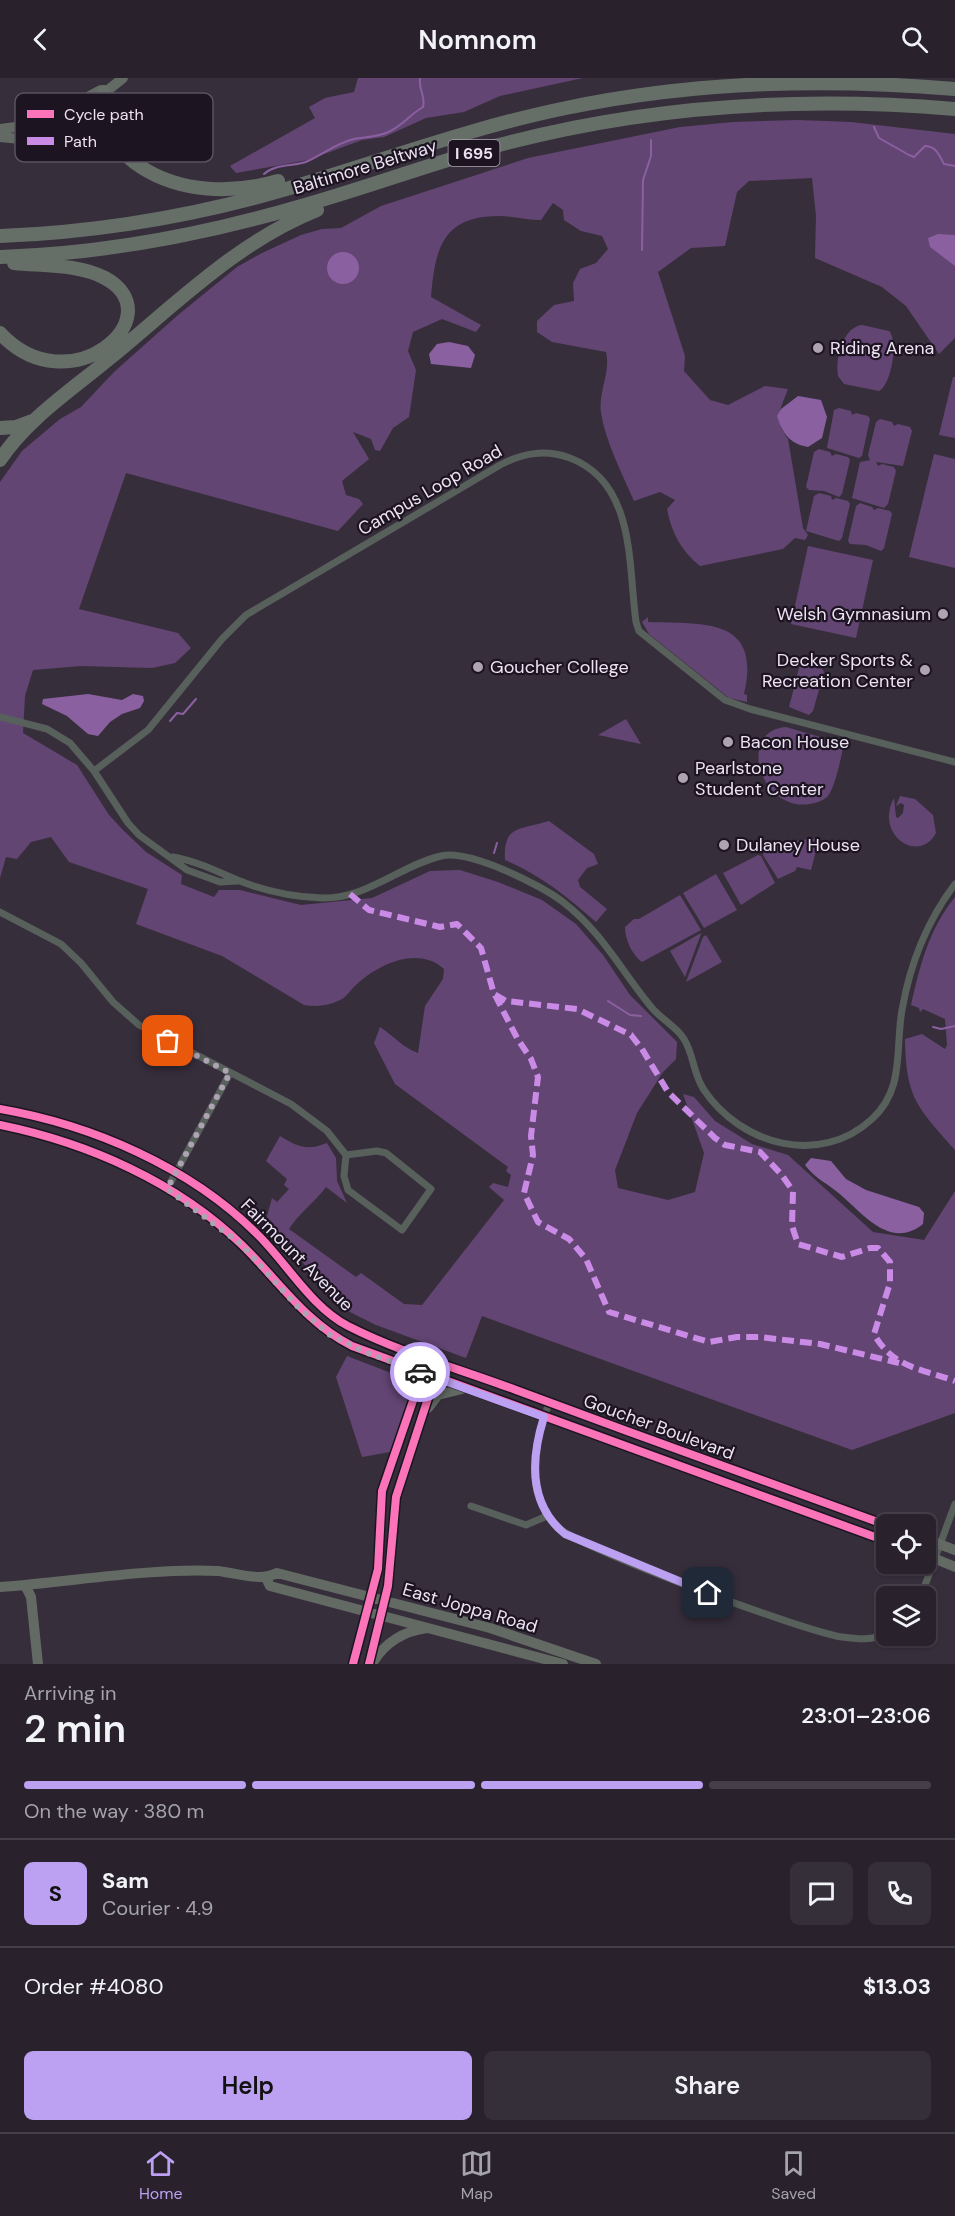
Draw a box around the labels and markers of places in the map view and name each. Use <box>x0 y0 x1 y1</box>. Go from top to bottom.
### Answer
place label: Riding Arena <box>830 336 934 360</box>
marker: Riding Arena <box>811 341 825 355</box>
place label: Welsh Gymnasium <box>777 602 931 626</box>
marker: Welsh Gymnasium <box>936 607 950 621</box>
place label: Decker Sports & Recreation Center <box>762 648 913 693</box>
place label: Goucher College <box>490 655 629 679</box>
marker: Goucher College <box>471 660 485 674</box>
marker: Decker Sports & Recreation Center <box>918 663 932 677</box>
place label: Bacon House <box>740 730 849 754</box>
marker: Bacon House <box>721 735 735 749</box>
place label: Pearlstone Student Center <box>695 756 824 801</box>
marker: Pearlstone Student Center <box>676 771 690 785</box>
place label: Dulaney House <box>736 833 860 857</box>
marker: Dulaney House <box>717 838 731 852</box>
pin <box>142 1015 193 1066</box>
pin <box>682 1567 733 1618</box>

